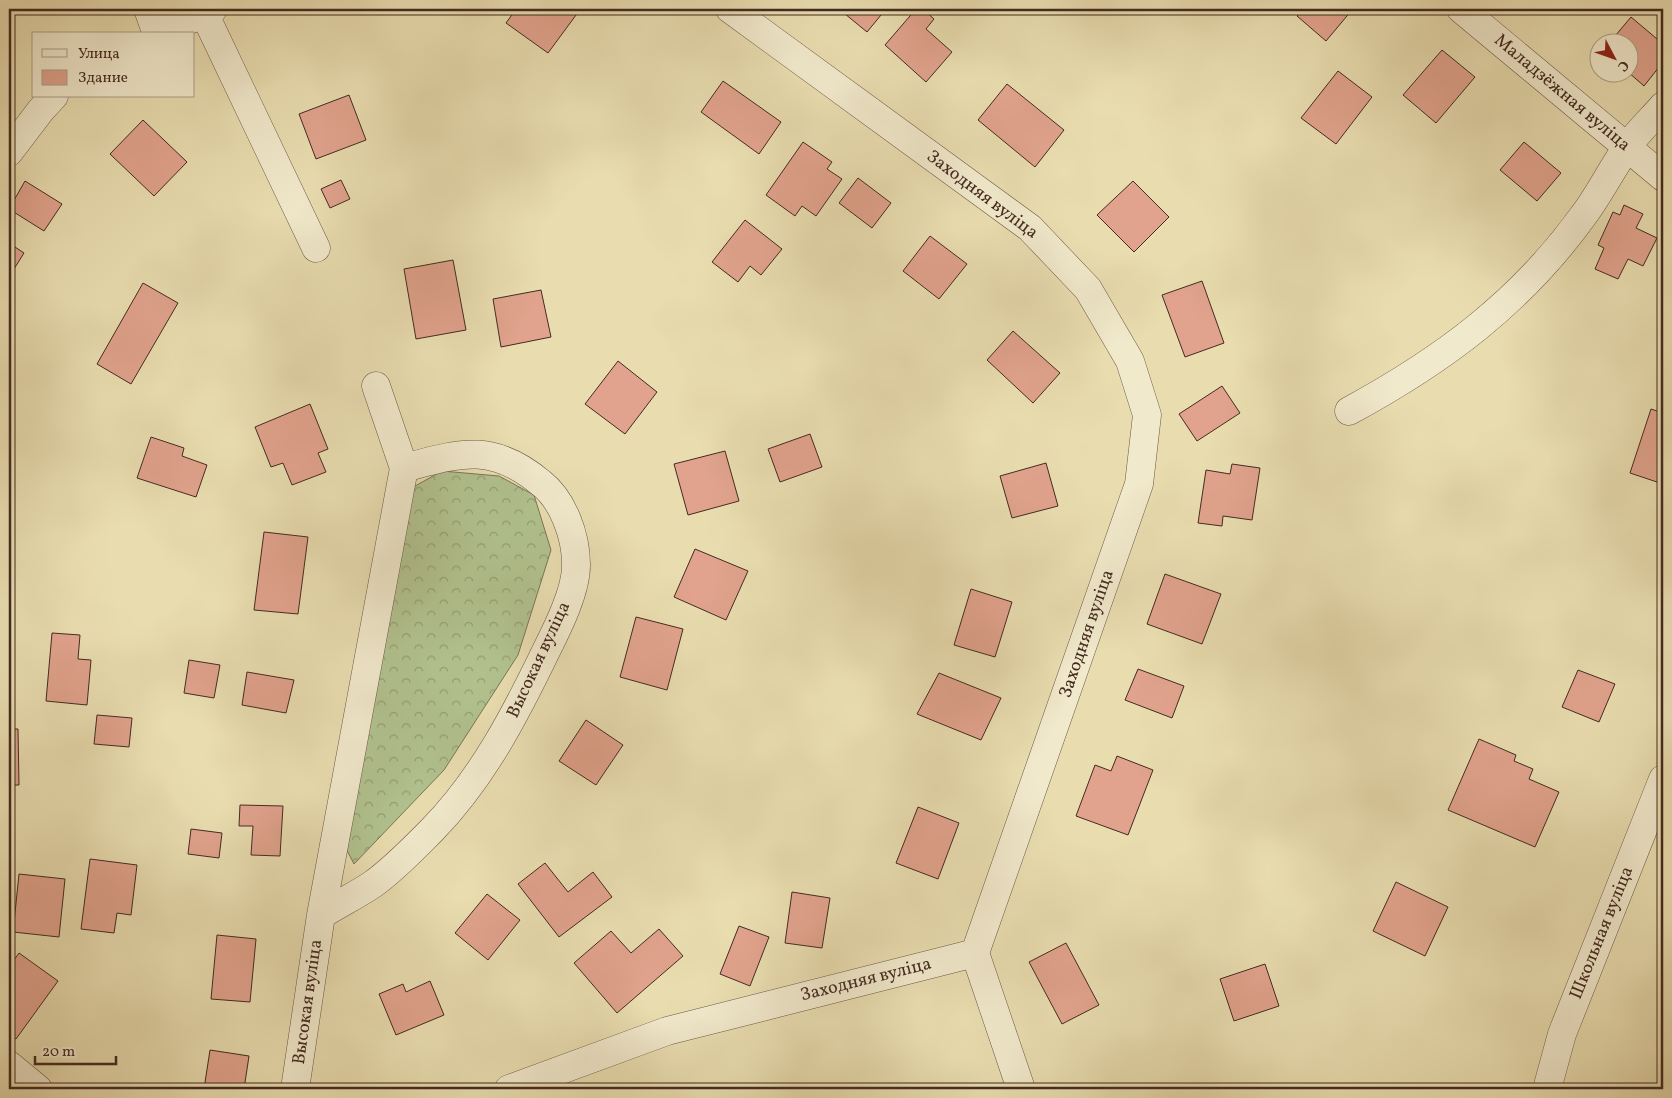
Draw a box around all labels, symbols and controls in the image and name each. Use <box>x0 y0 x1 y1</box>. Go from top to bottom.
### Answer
street label: Маладзёжная вуліца <box>1488 28 1636 158</box>
legend <box>32 32 195 98</box>
north arrow <box>1590 32 1640 82</box>
text: Улица <box>78 44 120 65</box>
text: С <box>1613 56 1633 75</box>
text: Здание <box>78 68 128 89</box>
street label: Заходняя вуліца <box>921 145 1043 245</box>
street label: Заходняя вуліца <box>1053 566 1121 701</box>
street label: Высокая вуліца <box>501 598 577 722</box>
street label: Школьная вуліца <box>1564 863 1640 1003</box>
street label: Высокая вуліца <box>287 938 329 1066</box>
street label: Заходняя вуліца <box>798 952 934 1008</box>
scale bar <box>35 1033 116 1065</box>
text: 20 m <box>42 1042 75 1063</box>

